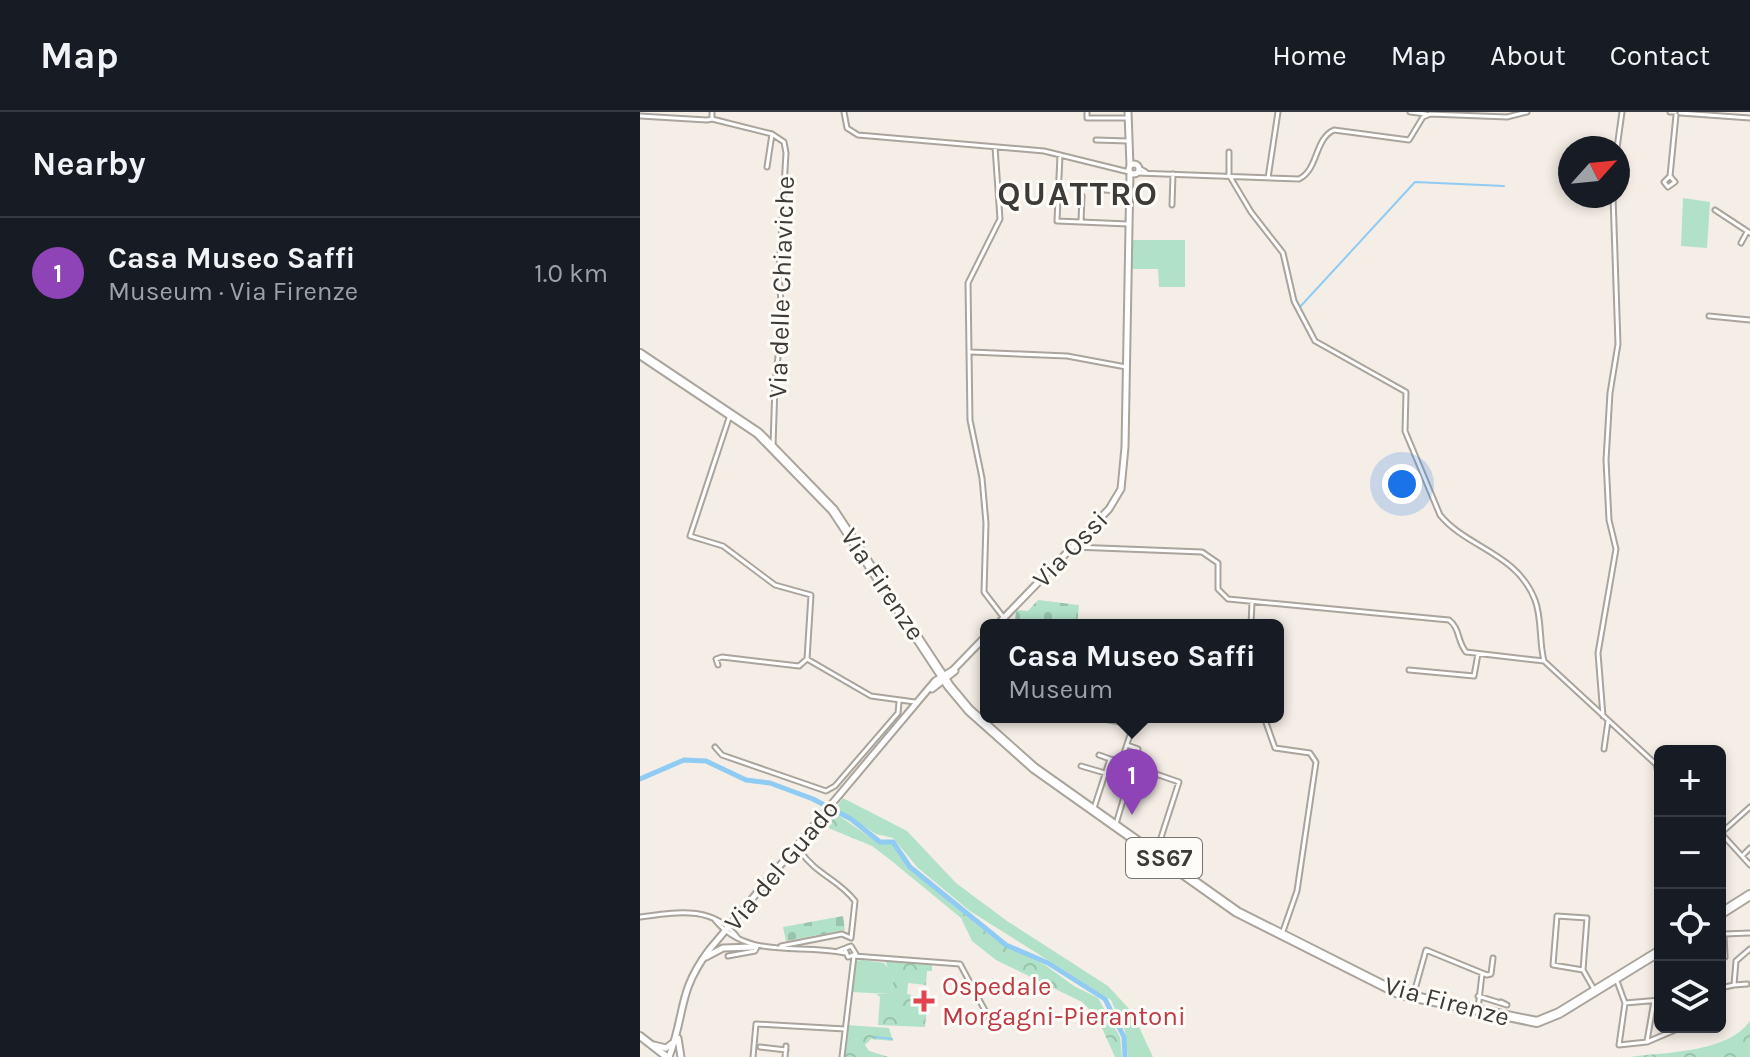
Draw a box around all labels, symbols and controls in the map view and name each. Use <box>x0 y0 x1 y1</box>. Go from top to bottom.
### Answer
text: Map <box>40 33 119 78</box>
text: Home <box>1272 39 1347 72</box>
text: Map <box>1391 39 1446 72</box>
text: About <box>1490 39 1566 72</box>
text: Contact <box>1610 39 1710 72</box>
north arrow <box>1558 136 1630 208</box>
text: Nearby <box>32 144 146 184</box>
district label: QUATTRO <box>997 174 1159 214</box>
street label: Via delle Chiaviche <box>762 175 801 399</box>
text: Casa Museo Saffi <box>108 240 355 276</box>
text: 1 <box>53 258 63 289</box>
text: 1.0 km <box>534 258 608 289</box>
text: Museum · Via Firenze <box>108 276 358 307</box>
your location <box>1382 464 1422 504</box>
street label: Via Ossi <box>1026 505 1114 594</box>
street label: Via Firenze <box>834 522 931 646</box>
popup <box>980 619 1284 723</box>
text: Casa Museo Saffi <box>1008 638 1256 674</box>
text: Museum <box>1008 674 1113 705</box>
map controls <box>1654 745 1726 1033</box>
button: + <box>1654 745 1726 817</box>
pin: 1 <box>1106 749 1158 815</box>
street label: Via del Guado <box>718 794 845 937</box>
button: − <box>1654 817 1726 889</box>
road number: SS67 <box>1126 838 1202 878</box>
button: locate <box>1654 889 1726 961</box>
button: layers <box>1654 961 1726 1033</box>
street label: Via Firenze <box>1381 970 1513 1033</box>
place label: Ospedale Morgagni-Pierantoni <box>942 971 1186 1032</box>
marker: Ospedale Morgagni-Pierantoni <box>913 990 935 1012</box>

